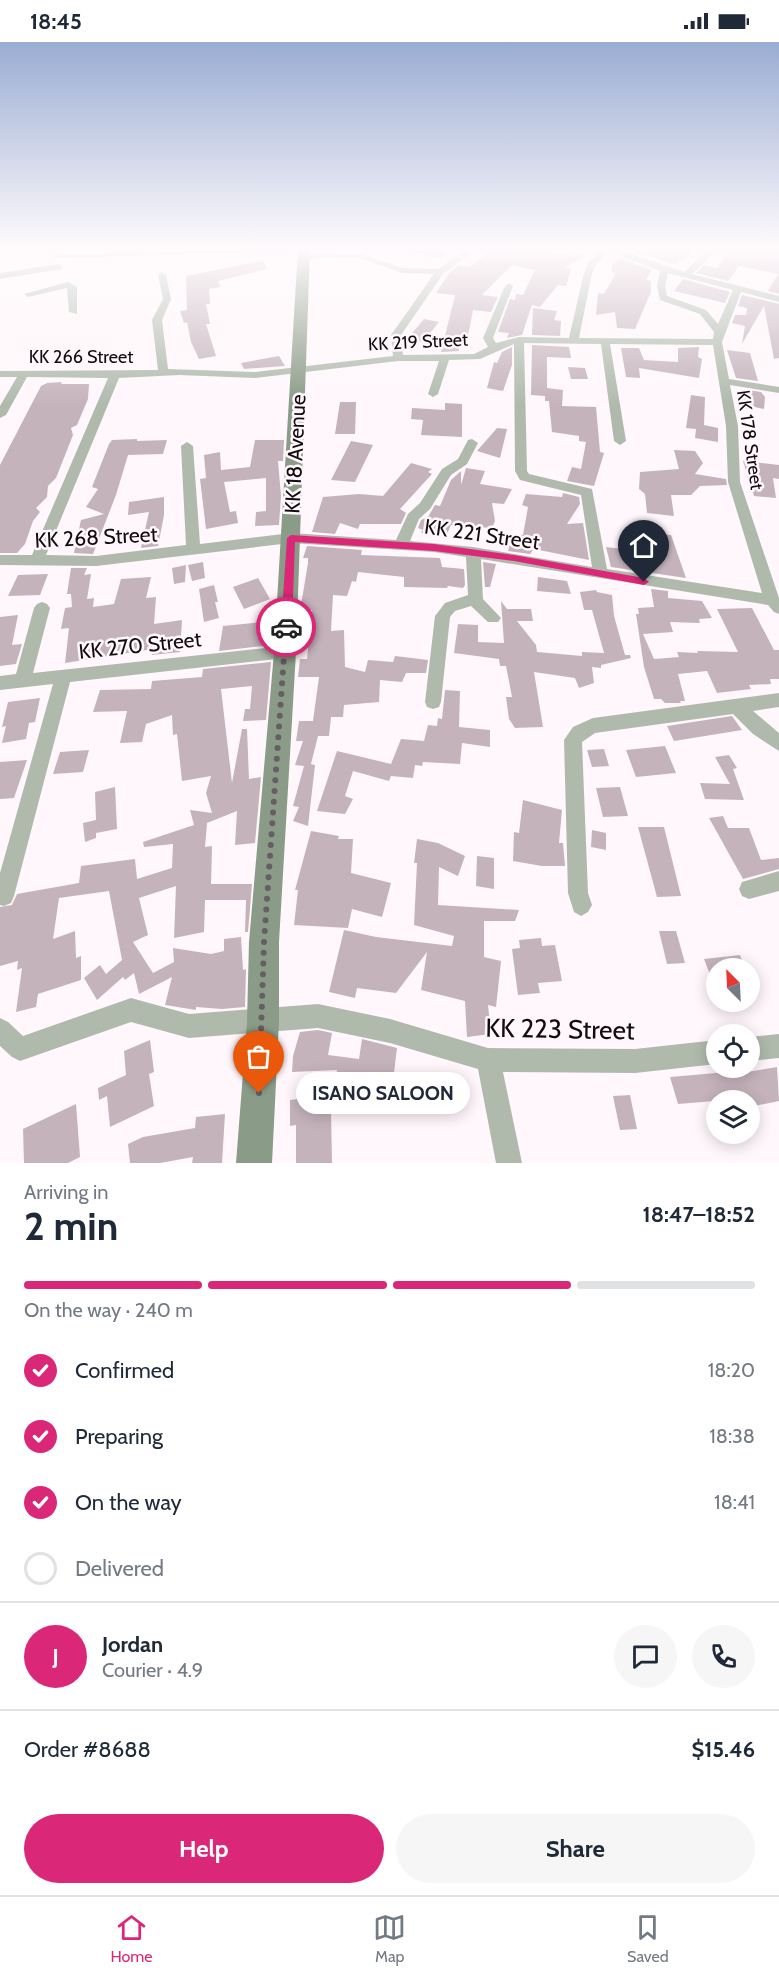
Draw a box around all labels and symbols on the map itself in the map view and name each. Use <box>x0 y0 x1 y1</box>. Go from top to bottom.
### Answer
street label: KK 219 Street <box>367 328 469 356</box>
street label: KK 266 Street <box>29 346 133 368</box>
street label: KK 178 Street <box>732 389 768 491</box>
street label: KK 18 Avenue <box>279 393 311 514</box>
street label: KK 221 Street <box>423 514 541 554</box>
pin <box>618 520 669 582</box>
street label: KK 268 Street <box>34 521 158 553</box>
courier <box>256 597 316 657</box>
street label: KK 270 Street <box>77 626 203 664</box>
north arrow <box>706 958 760 1012</box>
street label: KK 223 Street <box>485 1012 635 1046</box>
pin <box>233 1031 284 1093</box>
callout: ISANO SALOON <box>295 1072 469 1114</box>

